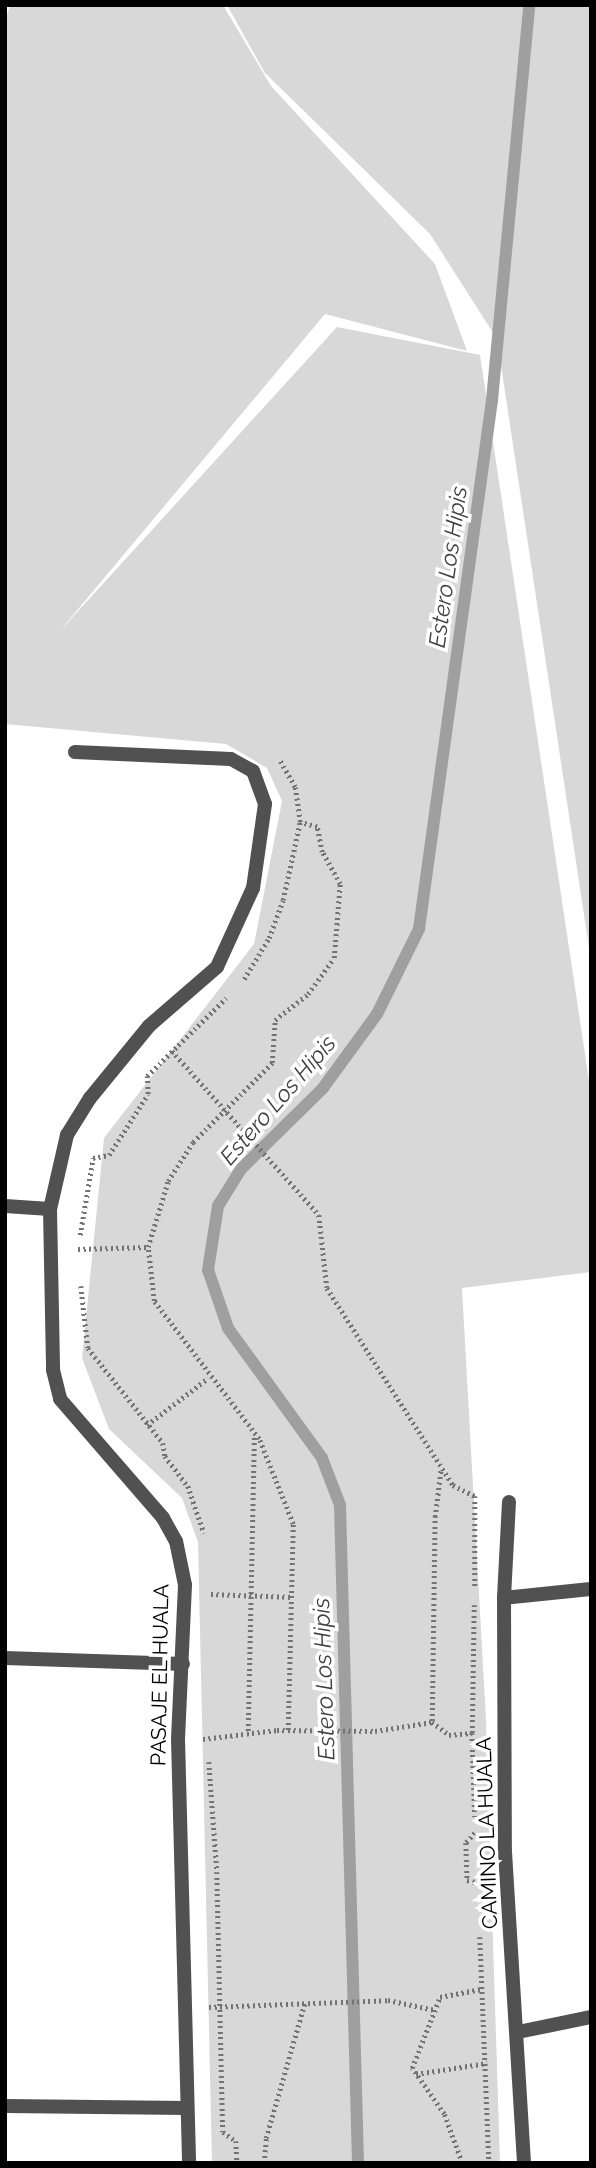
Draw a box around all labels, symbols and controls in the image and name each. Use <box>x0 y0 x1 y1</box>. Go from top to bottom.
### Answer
water label: Estero Los Hipis <box>423 485 473 649</box>
water label: Estero Los Hipis <box>214 1030 342 1170</box>
street label: PASAJE EL HUALA <box>146 1583 174 1767</box>
water label: Estero Los Hipis <box>307 1597 341 1761</box>
street label: CAMINO LA HUALA <box>471 1736 503 1930</box>

